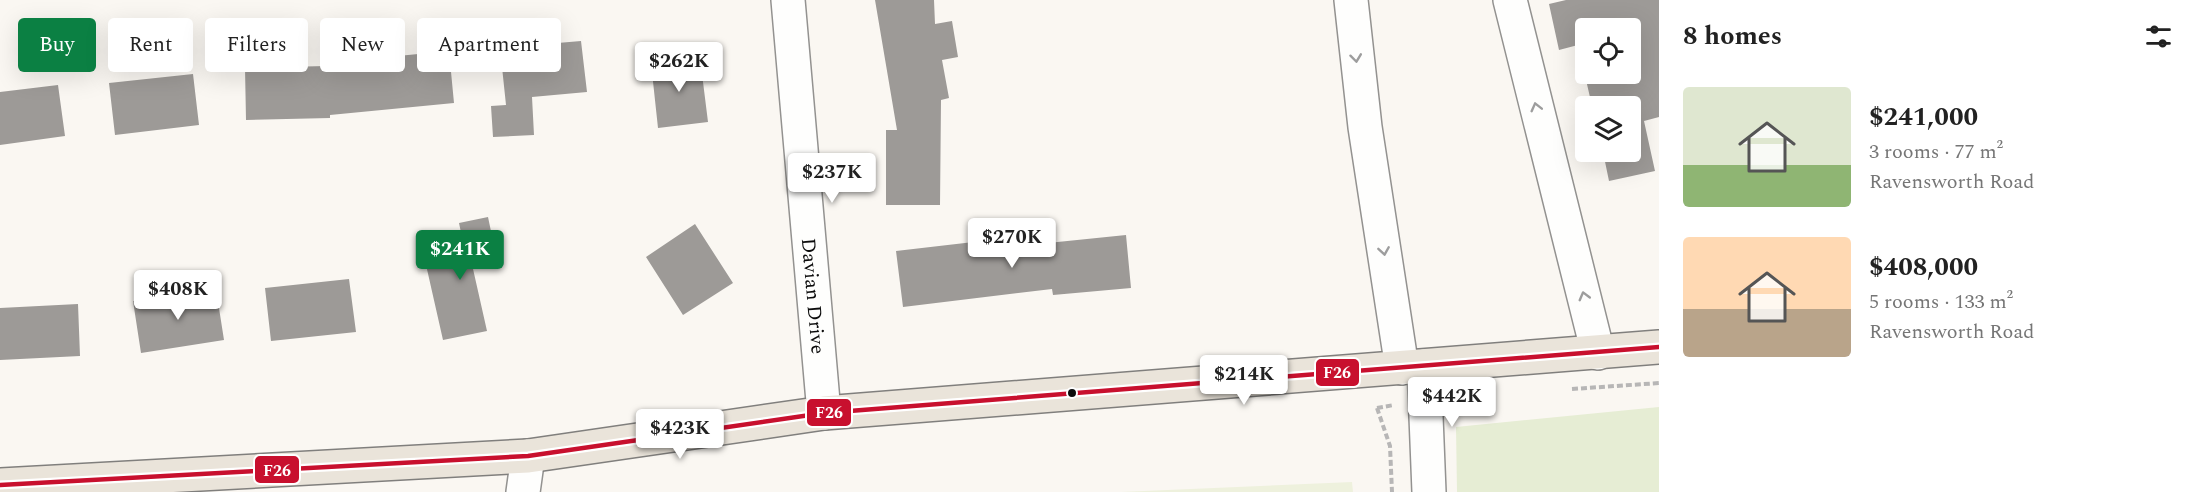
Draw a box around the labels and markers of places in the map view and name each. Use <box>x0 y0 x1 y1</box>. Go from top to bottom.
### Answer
pin: $262K <box>637 42 721 93</box>
pin: $237K <box>790 153 874 204</box>
pin: $270K <box>970 218 1054 269</box>
pin: $241K <box>418 230 502 281</box>
pin: $408K <box>136 270 220 321</box>
pin: $214K <box>1202 355 1286 406</box>
pin: $442K <box>1410 377 1494 428</box>
unlabelled marker <box>1066 387 1078 399</box>
pin: $423K <box>638 409 722 460</box>

